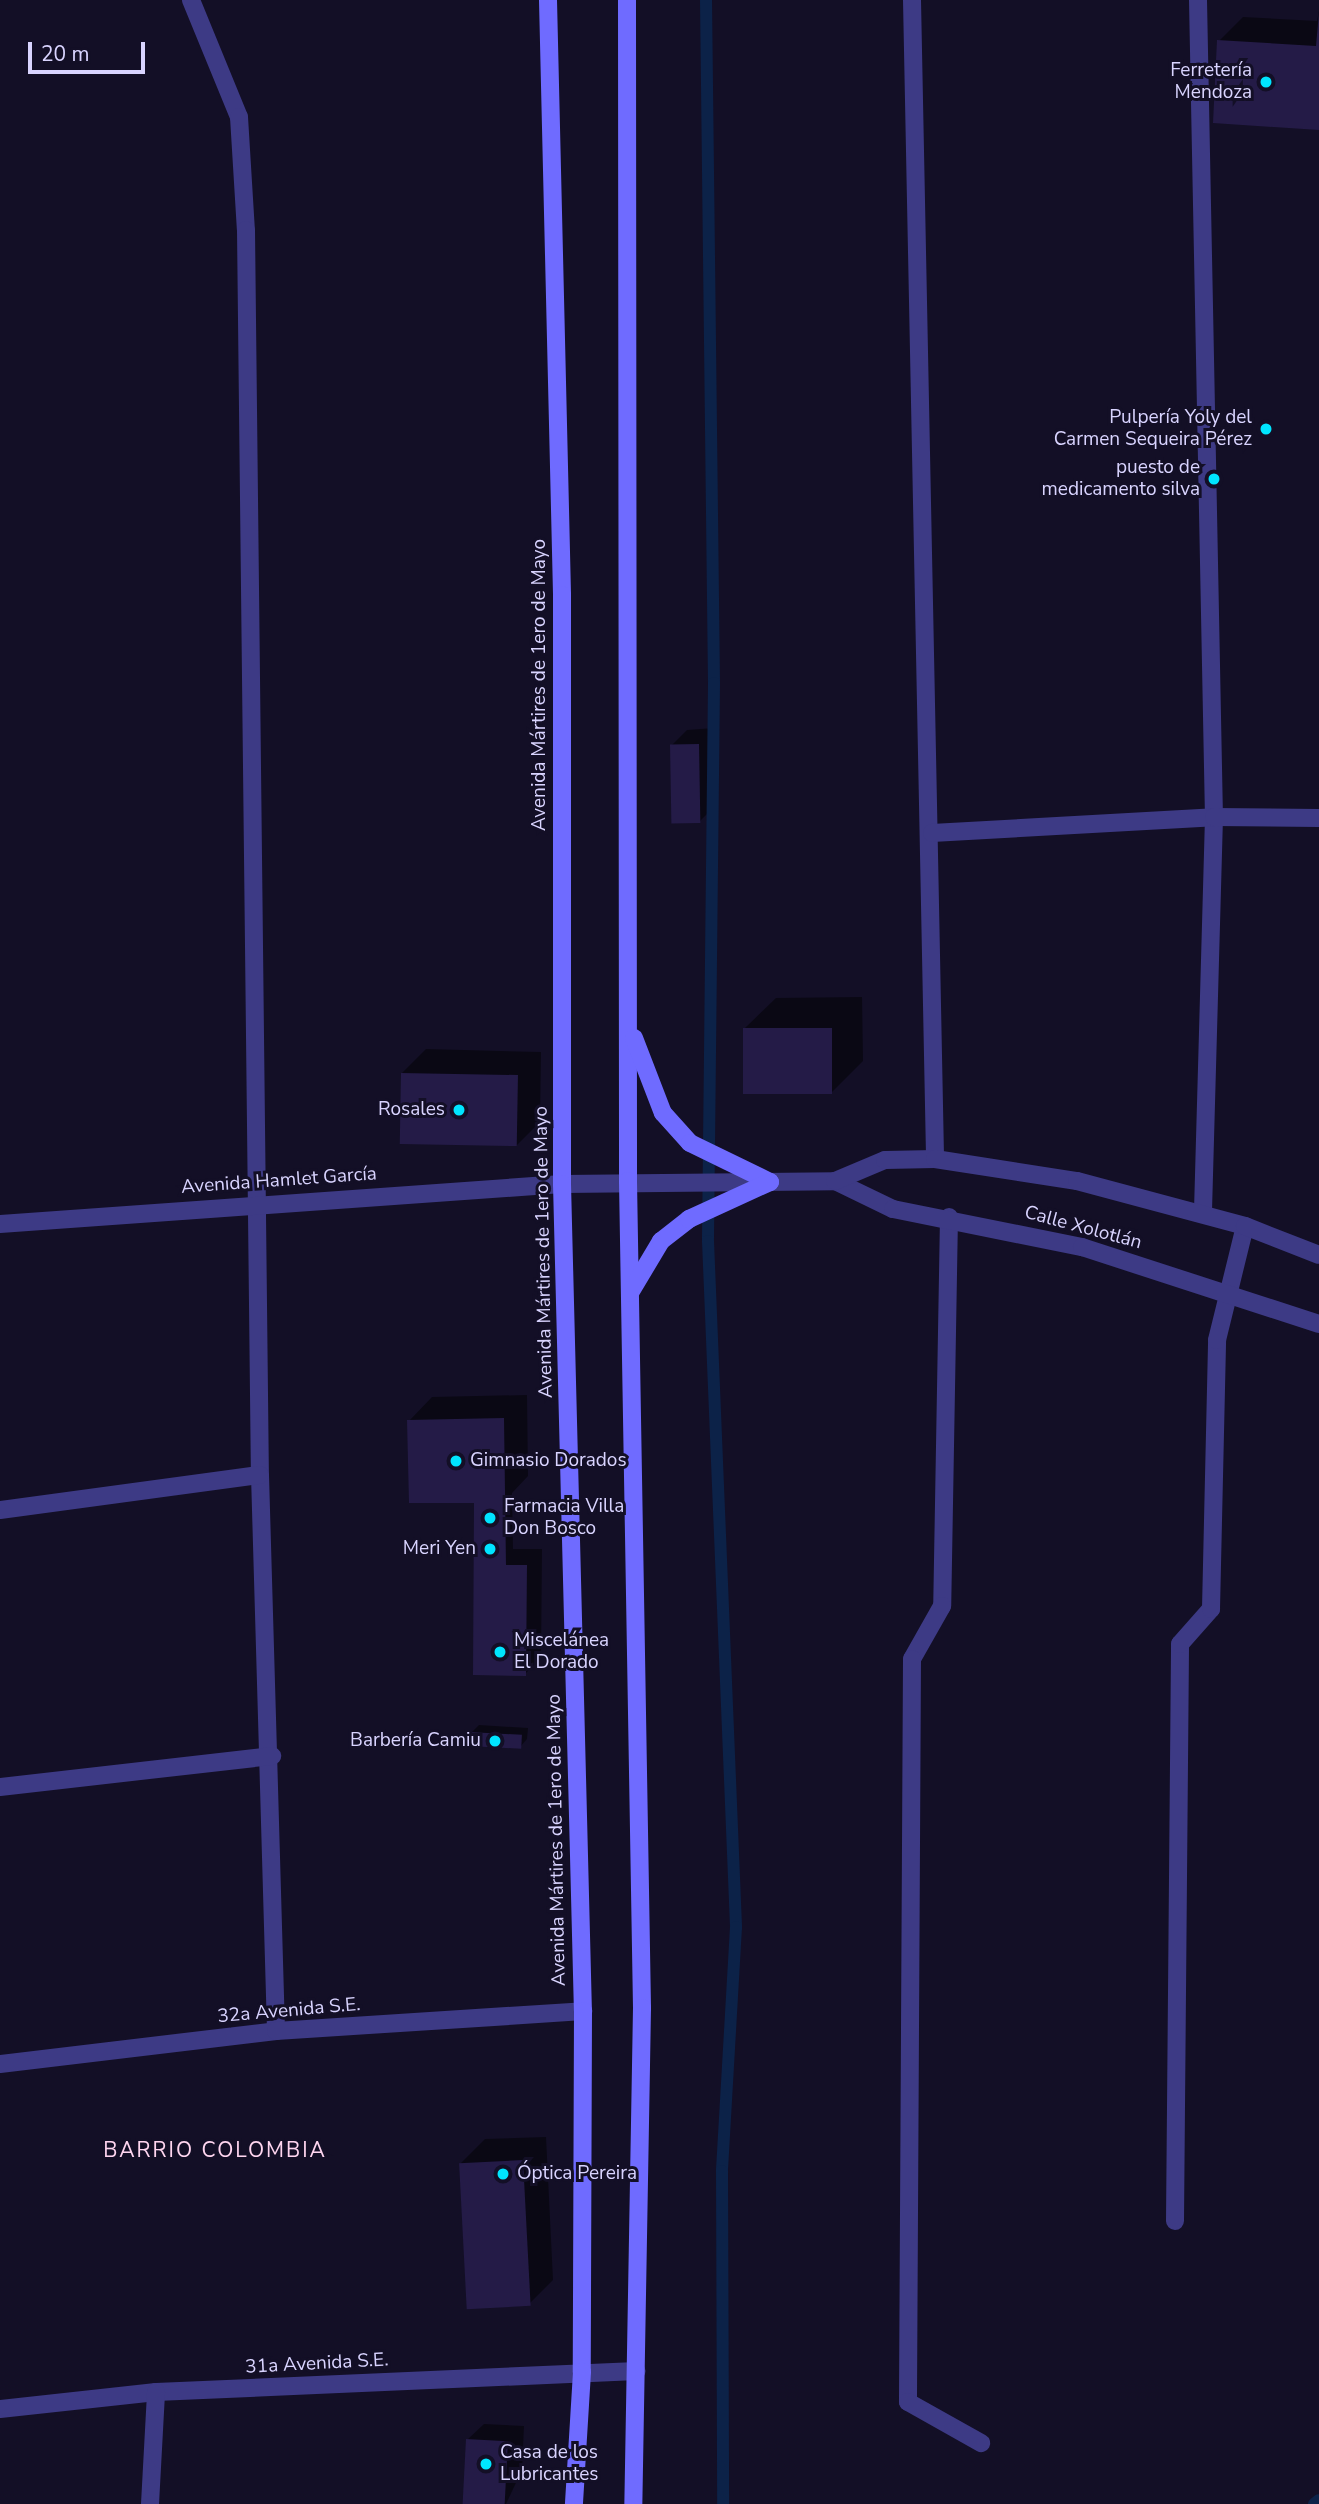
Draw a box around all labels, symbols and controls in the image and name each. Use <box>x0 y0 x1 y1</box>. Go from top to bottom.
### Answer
scale bar <box>32 28 149 72</box>
text: 20 m <box>41 40 90 68</box>
place label: Ferretería Mendoza <box>1170 60 1252 104</box>
marker: Ferretería Mendoza <box>1258 74 1274 90</box>
place label: Pulpería Yoly del Carmen Sequeira Pérez <box>1054 407 1252 451</box>
marker: Pulpería Yoly del Carmen Sequeira Pérez <box>1258 421 1274 437</box>
place label: puesto de medicamento silva <box>1042 457 1200 501</box>
marker: puesto de medicamento silva <box>1206 471 1222 487</box>
street label: Avenida Mártires de 1ero de Mayo <box>529 539 551 831</box>
place label: Rosales <box>378 1099 445 1121</box>
marker: Rosales <box>451 1102 467 1118</box>
street label: Avenida Mártires de 1ero de Mayo <box>530 1106 558 1398</box>
street label: Avenida Hamlet García <box>180 1163 378 1199</box>
street label: Calle Xolotlán <box>1022 1201 1144 1255</box>
place label: Gimnasio Dorados <box>470 1450 627 1472</box>
marker: Gimnasio Dorados <box>448 1453 464 1469</box>
place label: Farmacia Villa Don Bosco <box>504 1496 624 1540</box>
marker: Farmacia Villa Don Bosco <box>482 1510 498 1526</box>
place label: Meri Yen <box>403 1538 476 1560</box>
marker: Meri Yen <box>482 1541 498 1557</box>
place label: Miscelánea El Dorado <box>514 1630 609 1674</box>
marker: Miscelánea El Dorado <box>492 1644 508 1660</box>
street label: Avenida Mártires de 1ero de Mayo <box>543 1694 571 1986</box>
place label: Barbería Camiu <box>350 1730 481 1752</box>
marker: Barbería Camiu <box>487 1733 503 1749</box>
street label: 32a Avenida S.E. <box>217 1993 361 2029</box>
district label: BARRIO COLOMBIA <box>105 2137 325 2163</box>
place label: Óptica Pereira <box>517 2163 637 2185</box>
marker: Óptica Pereira <box>495 2166 511 2182</box>
street label: 31a Avenida S.E. <box>245 2349 389 2379</box>
place label: Casa de los Lubricantes <box>500 2442 598 2486</box>
marker: Casa de los Lubricantes <box>478 2456 494 2472</box>

